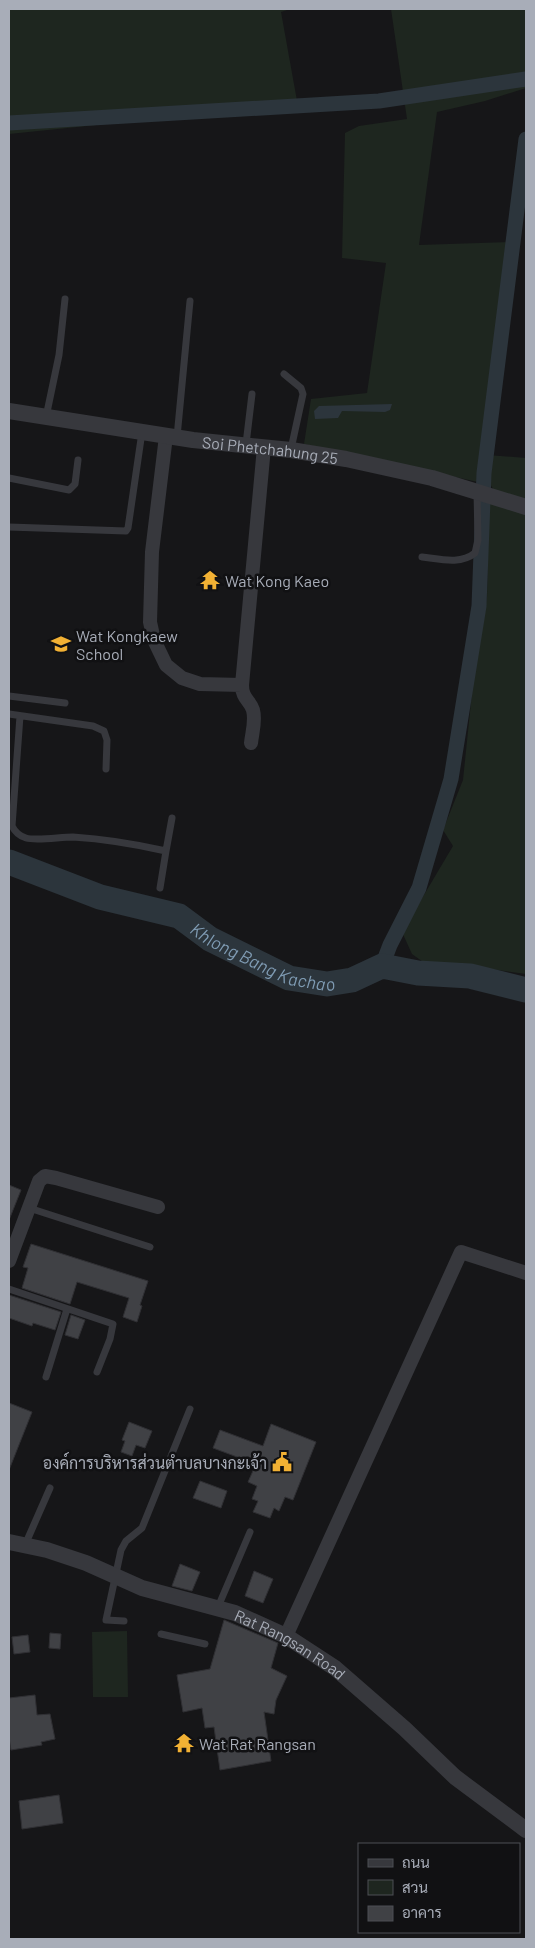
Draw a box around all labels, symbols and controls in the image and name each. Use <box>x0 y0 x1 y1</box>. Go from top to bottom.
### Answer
street label: Soi Phetchahung 25 <box>201 431 340 467</box>
temple icon: Wat Kong Kaeo <box>199 569 221 591</box>
place label: Wat Kong Kaeo <box>225 571 329 590</box>
place label: Wat Kongkaew School <box>76 626 178 663</box>
school or university icon: Wat Kongkaew School <box>50 633 72 655</box>
water label: Khlong Bang Kachao <box>186 917 337 995</box>
place label: องค์การบริหารส่วนตำบลบางกะเจ้า <box>43 1451 267 1472</box>
public building icon: องค์การบริหารส่วนตำบลบางกะเจ้า <box>271 1451 293 1473</box>
street label: Rat Rangsan Road <box>232 1605 350 1683</box>
temple icon: Wat Rat Rangsan <box>173 1732 195 1754</box>
place label: Wat Rat Rangsan <box>199 1734 316 1753</box>
legend <box>358 1843 520 1933</box>
text: ถนน <box>402 1853 430 1871</box>
text: สวน <box>402 1878 428 1896</box>
text: อาคาร <box>402 1903 442 1921</box>

